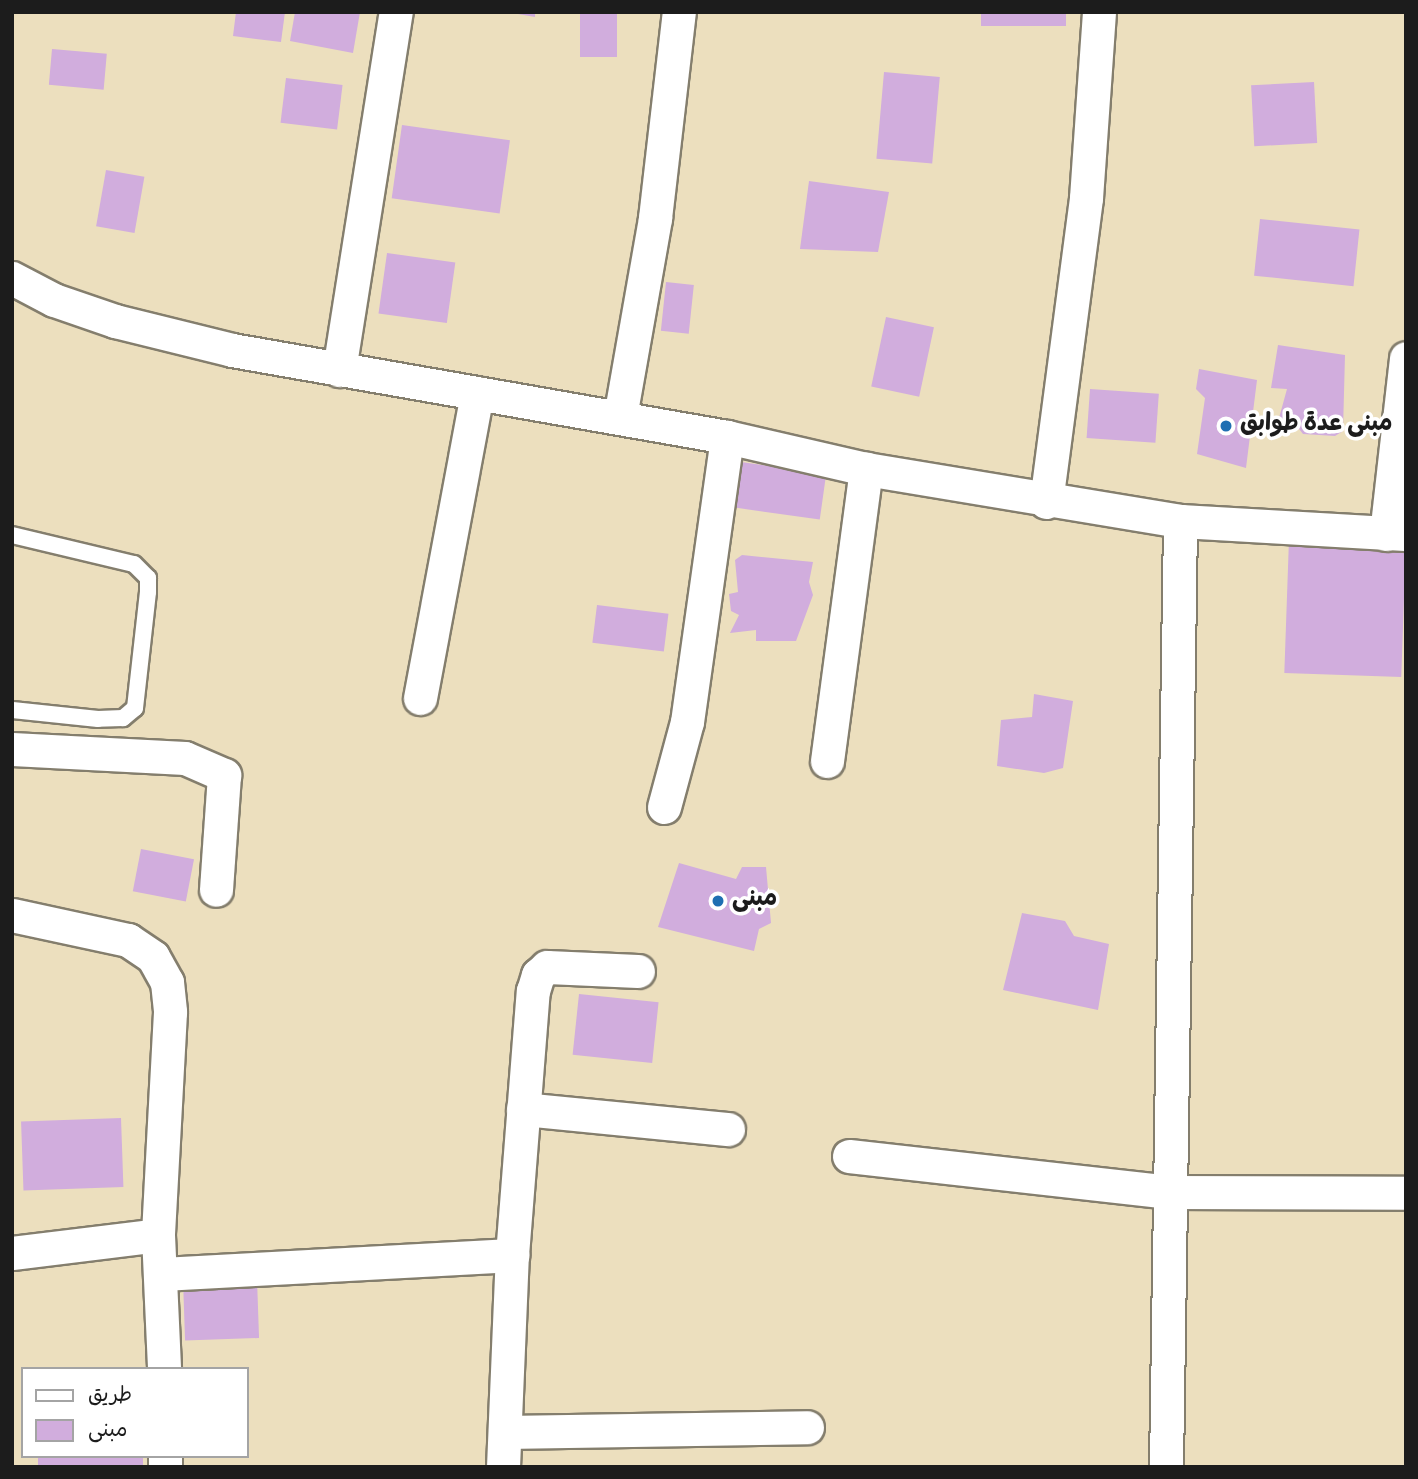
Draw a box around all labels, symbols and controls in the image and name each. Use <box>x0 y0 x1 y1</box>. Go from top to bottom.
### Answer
place label: مبنى عدة طوابق <box>1240 412 1392 440</box>
marker: مبنى عدة طوابق <box>1218 418 1234 434</box>
place label: مبنى <box>732 887 777 915</box>
marker: مبنى <box>710 893 726 909</box>
legend <box>21 1367 248 1458</box>
text: طريق <box>88 1382 132 1412</box>
text: مبنى <box>88 1417 127 1447</box>

